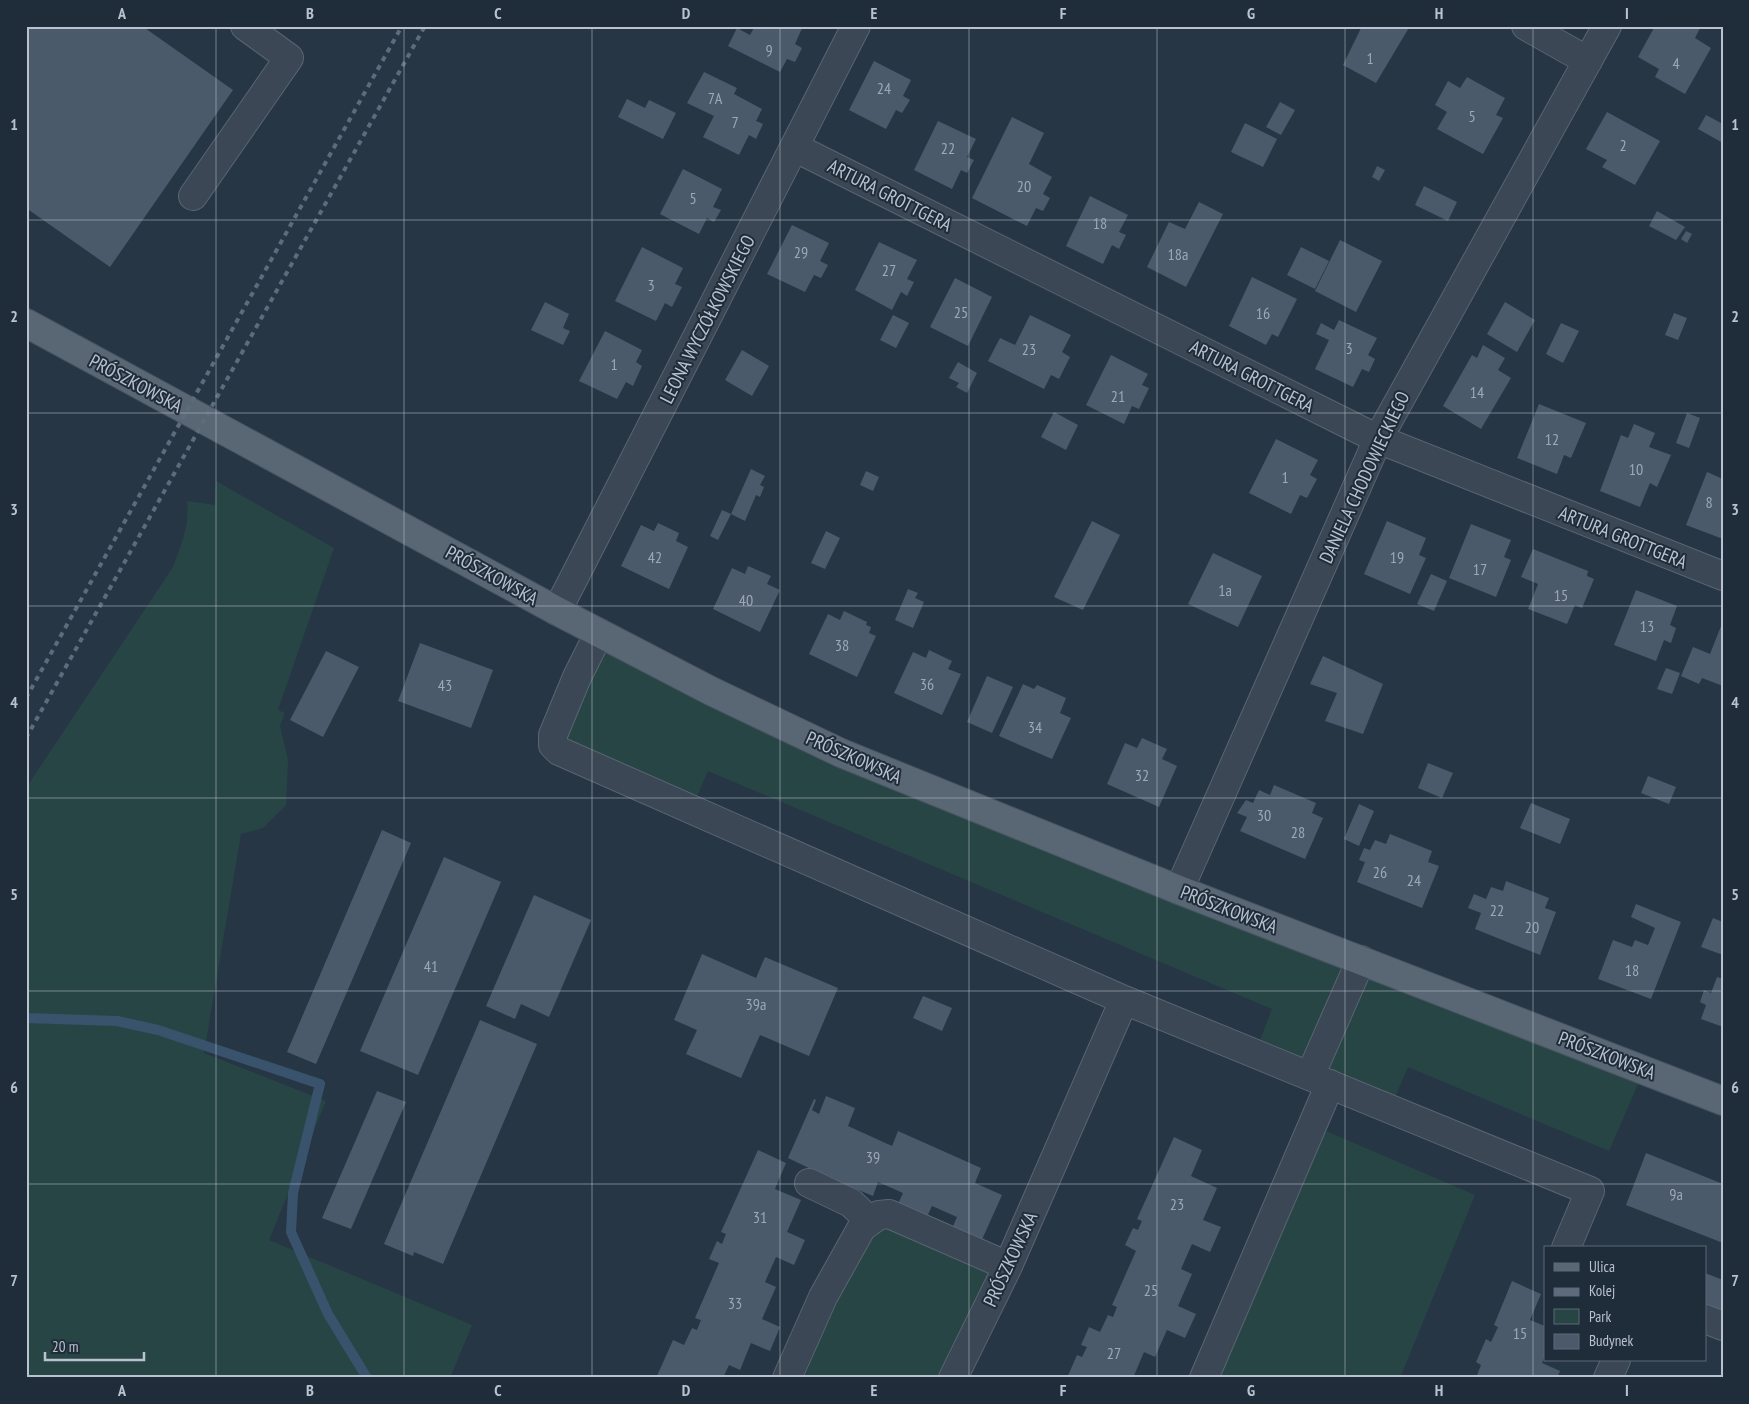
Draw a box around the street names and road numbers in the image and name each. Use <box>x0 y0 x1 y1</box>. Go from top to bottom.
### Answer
street label: ARTURA GROTTGERA <box>824 153 956 237</box>
street label: LEONA WYCZÓŁKOWSKIEGO <box>654 231 760 407</box>
street label: ARTURA GROTTGERA <box>1186 334 1318 418</box>
street label: PRÓSZKOWSKA <box>85 348 187 418</box>
street label: DANIELA CHODOWIECKIEGO <box>1314 387 1414 567</box>
street label: ARTURA GROTTGERA <box>1555 500 1691 574</box>
street label: PRÓSZKOWSKA <box>442 540 542 610</box>
street label: PRÓSZKOWSKA <box>803 725 905 789</box>
street label: PRÓSZKOWSKA <box>1177 880 1281 938</box>
street label: PRÓSZKOWSKA <box>1555 1026 1659 1084</box>
street label: PRÓSZKOWSKA <box>978 1208 1042 1310</box>

